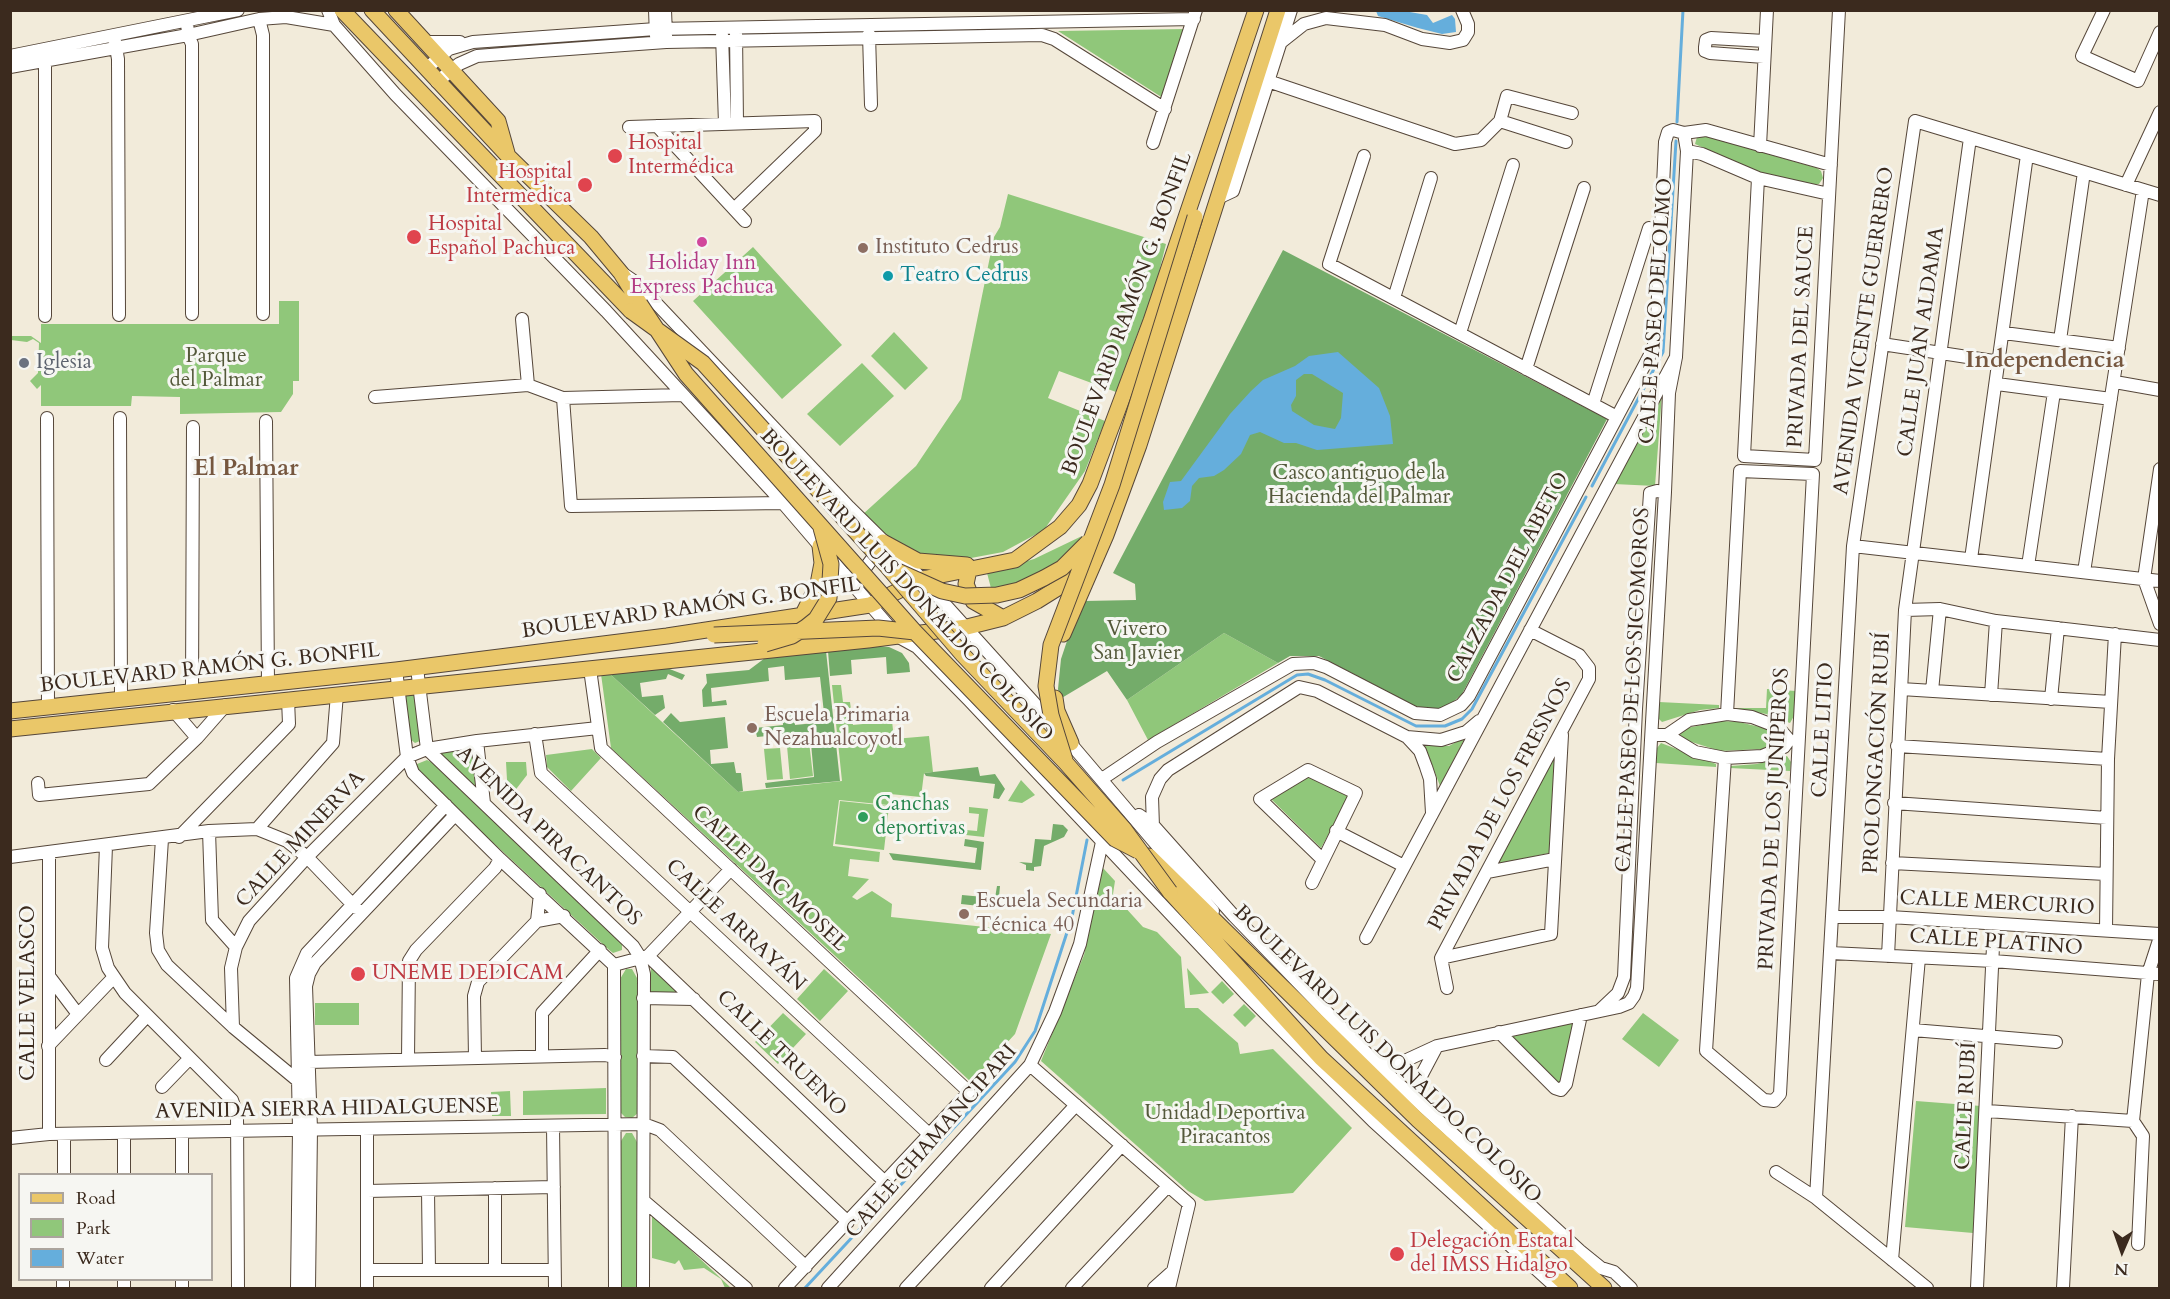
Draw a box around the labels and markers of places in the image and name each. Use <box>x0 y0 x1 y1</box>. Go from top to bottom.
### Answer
place label: Hospital Intermédica <box>628 131 734 181</box>
marker: Hospital Intermédica <box>606 147 624 165</box>
place label: Hospital Intermedica <box>466 160 572 210</box>
marker: Hospital Intermedica <box>576 176 594 194</box>
place label: Hospital Español Pachuca <box>428 212 575 262</box>
marker: Hospital Español Pachuca <box>405 228 423 246</box>
marker: Holiday Inn Express Pachuca <box>695 235 709 249</box>
place label: Instituto Cedrus <box>875 235 1018 261</box>
marker: Instituto Cedrus <box>856 241 870 255</box>
place label: Holiday Inn Express Pachuca <box>630 251 774 301</box>
place label: Teatro Cedrus <box>900 263 1028 289</box>
marker: Teatro Cedrus <box>881 269 895 283</box>
place label: Iglesia <box>36 350 92 376</box>
marker: Iglesia <box>17 356 31 370</box>
place label: Escuela Primaria Nezahualcoyotl <box>764 703 910 753</box>
marker: Escuela Primaria Nezahualcoyotl <box>745 721 759 735</box>
place label: Canchas deportivas <box>875 792 965 842</box>
marker: Canchas deportivas <box>856 810 870 824</box>
place label: Escuela Secundaria Técnica 40 <box>976 889 1143 939</box>
marker: Escuela Secundaria Técnica 40 <box>957 907 971 921</box>
place label: UNEME DEDICAM <box>372 961 563 987</box>
marker: UNEME DEDICAM <box>349 965 367 983</box>
place label: Delegación Estatal del IMSS Hidalgo <box>1410 1229 1573 1279</box>
marker: Delegación Estatal del IMSS Hidalgo <box>1388 1245 1406 1263</box>

